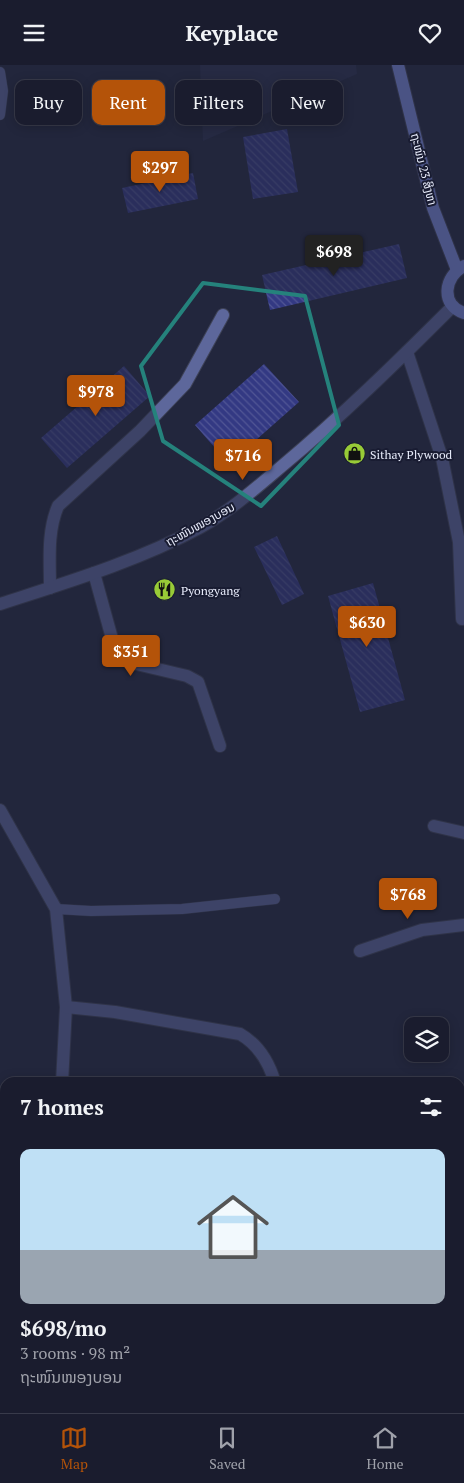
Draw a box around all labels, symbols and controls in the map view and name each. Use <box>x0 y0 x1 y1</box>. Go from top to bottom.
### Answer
text: Keyplace <box>186 18 278 47</box>
icon: menu <box>20 19 48 47</box>
icon: heart <box>416 19 444 47</box>
chip: Buy <box>15 80 82 125</box>
chip: Rent <box>92 80 165 125</box>
chip: Filters <box>175 80 262 125</box>
chip: New <box>272 80 343 125</box>
street label: ຖະໜົນ 23 ສິງຫາ <box>408 131 440 207</box>
pin: $297 <box>130 151 190 193</box>
text: $297 <box>142 156 178 178</box>
pin: $698 <box>304 235 364 277</box>
text: $698 <box>316 240 352 262</box>
pin: $978 <box>66 375 126 417</box>
text: $978 <box>78 380 114 402</box>
pin: $716 <box>213 439 273 481</box>
shop icon: Sithay Plywood <box>342 442 366 466</box>
text: $716 <box>225 444 261 466</box>
place label: Sithay Plywood <box>370 447 453 462</box>
street label: ຖະໜົນໜອງບອນ <box>163 499 237 549</box>
restaurant icon: Pyongyang <box>153 578 177 602</box>
place label: Pyongyang <box>181 583 240 598</box>
pin: $630 <box>337 605 397 648</box>
text: $630 <box>349 611 385 633</box>
pin: $351 <box>101 635 161 677</box>
text: $351 <box>113 640 149 662</box>
pin: $768 <box>378 877 438 920</box>
text: $768 <box>390 883 426 905</box>
map controls <box>404 1017 449 1062</box>
button: layers <box>404 1017 449 1062</box>
text: 7 homes <box>20 1093 104 1121</box>
icon: filters <box>417 1093 445 1121</box>
icon: home <box>188 1182 278 1272</box>
text: $698/mo <box>20 1314 107 1342</box>
text: 3 rooms · 98 m² <box>20 1342 130 1364</box>
text: ຖະໜົນໜອງບອນ <box>20 1366 122 1388</box>
tab: Map <box>60 1424 88 1473</box>
tab: Saved <box>209 1424 246 1473</box>
tab: Home <box>366 1424 404 1473</box>

